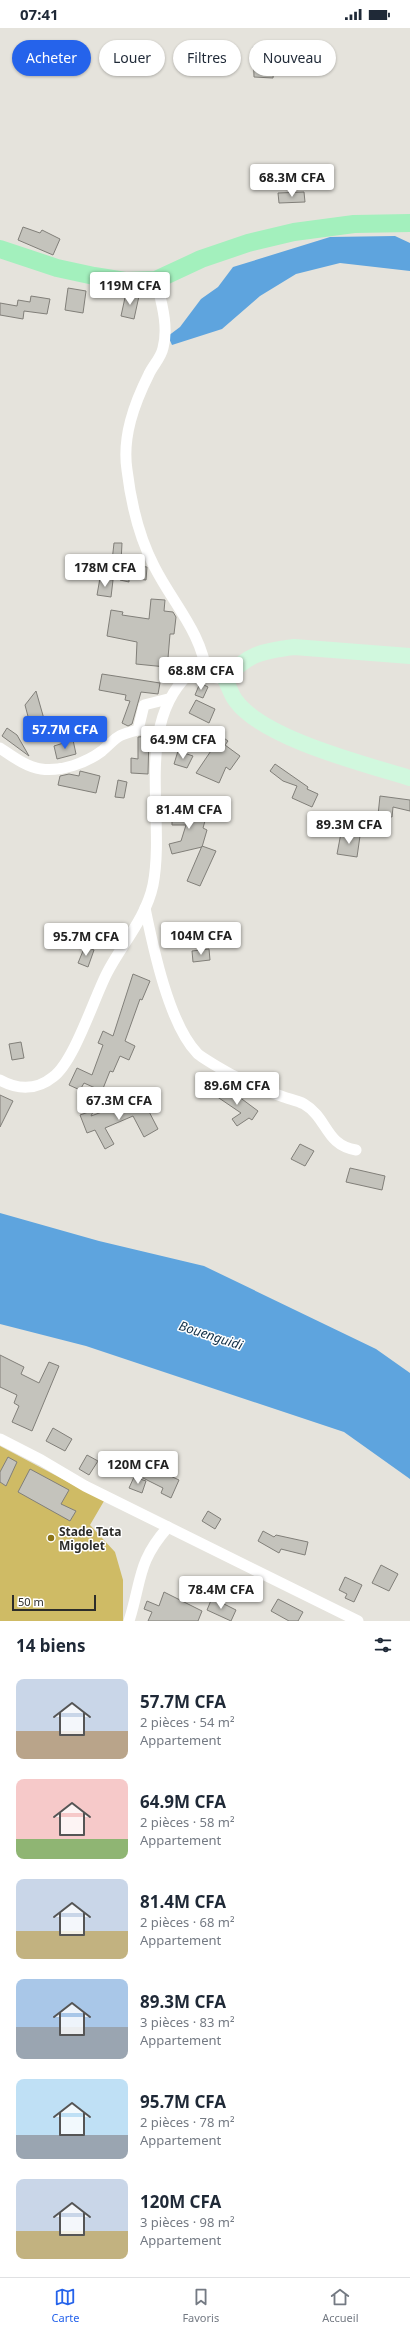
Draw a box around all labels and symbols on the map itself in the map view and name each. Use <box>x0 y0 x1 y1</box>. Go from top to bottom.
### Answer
pin: 68.3M CFA <box>246 164 338 198</box>
pin: 119M CFA <box>89 272 171 306</box>
pin: 178M CFA <box>64 554 146 588</box>
pin: 68.8M CFA <box>155 657 247 691</box>
pin: 57.7M CFA <box>19 716 111 750</box>
pin: 64.9M CFA <box>137 726 229 760</box>
pin: 81.4M CFA <box>143 796 235 830</box>
pin: 89.3M CFA <box>303 811 395 845</box>
pin: 104M CFA <box>160 922 242 956</box>
pin: 95.7M CFA <box>40 923 132 957</box>
pin: 89.6M CFA <box>191 1072 283 1106</box>
pin: 67.3M CFA <box>73 1087 165 1121</box>
water label: Bouenguidi <box>177 1316 246 1354</box>
pin: 120M CFA <box>97 1451 179 1485</box>
place label: Stade Tata Migolet <box>59 1523 121 1554</box>
marker: Stade Tata Migolet <box>46 1533 56 1543</box>
pin: 78.4M CFA <box>175 1576 267 1610</box>
scale bar <box>12 1593 96 1612</box>

